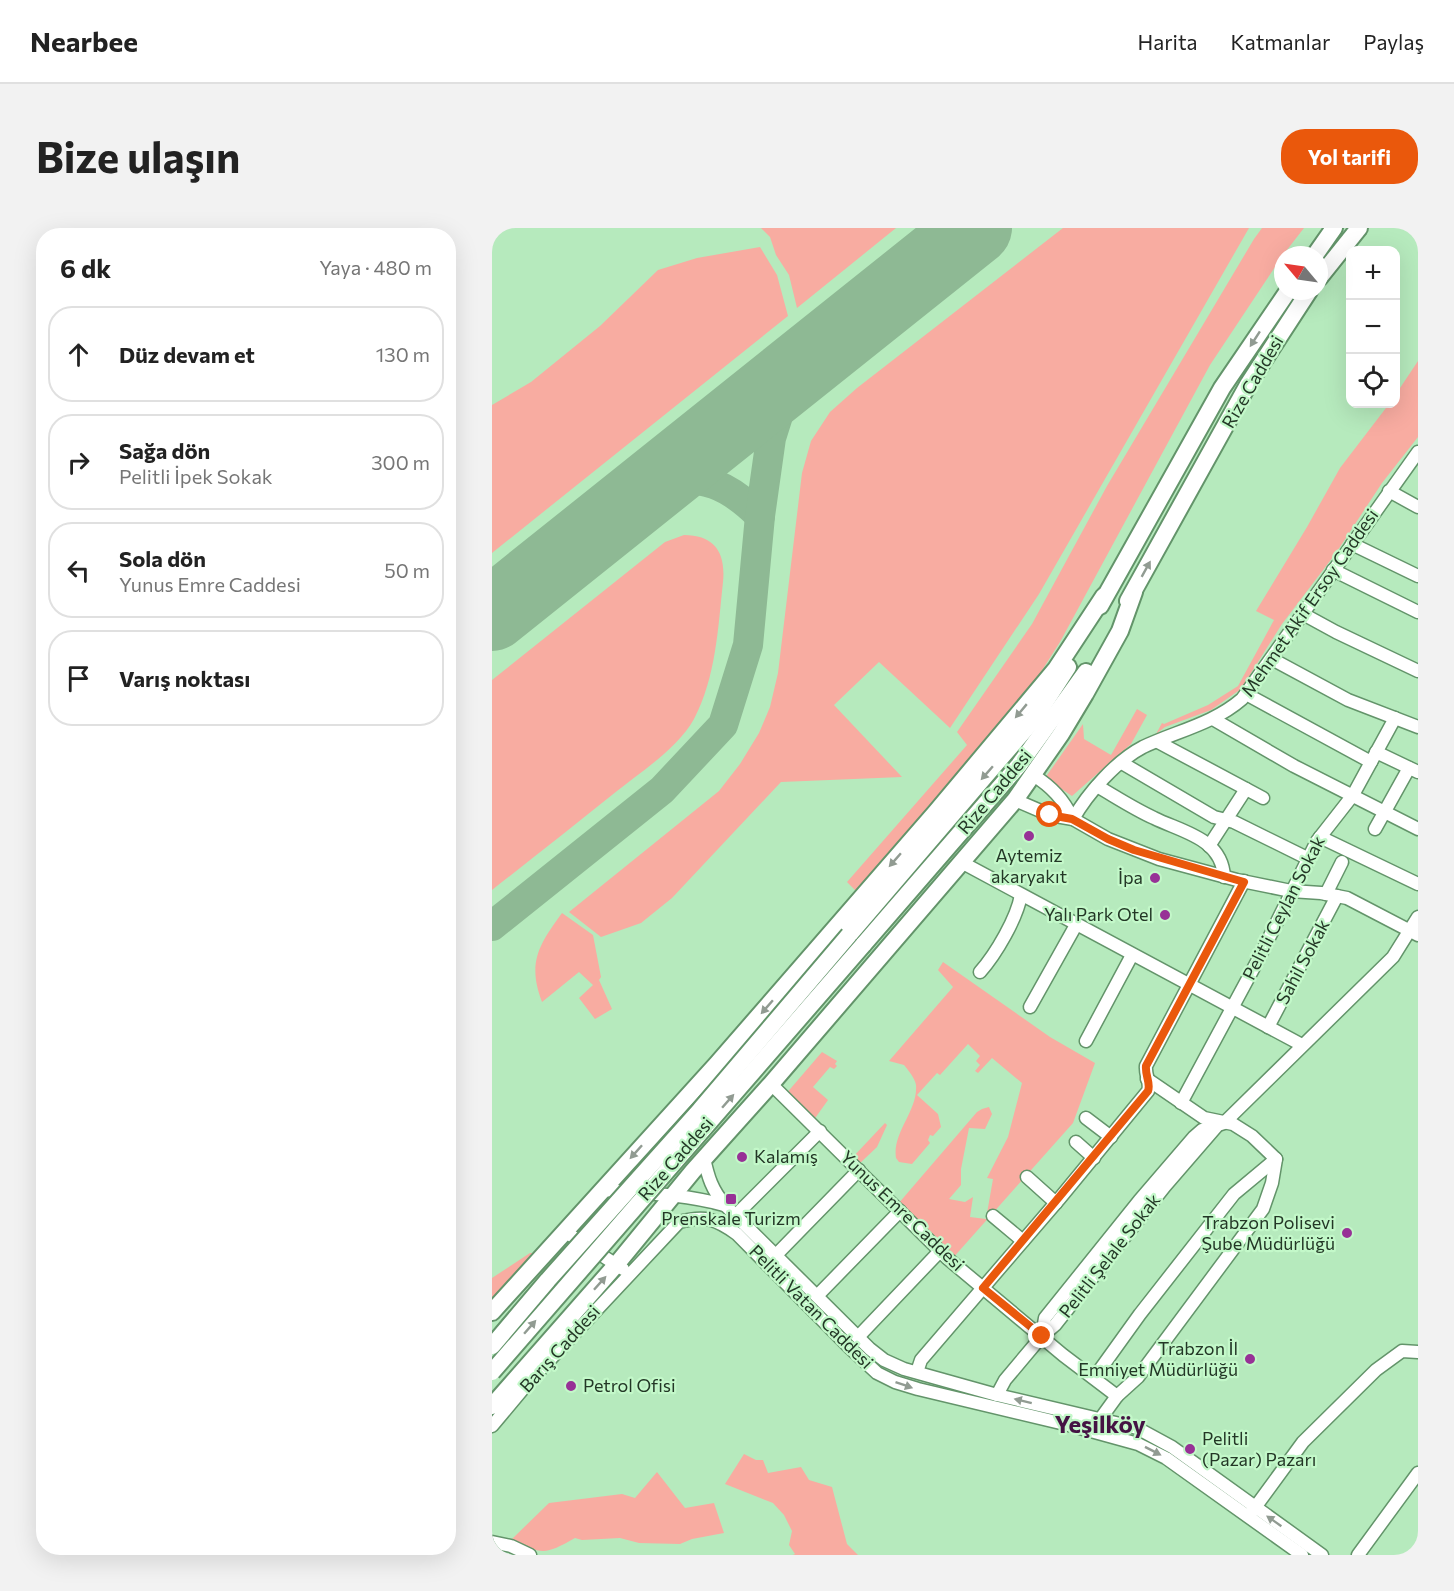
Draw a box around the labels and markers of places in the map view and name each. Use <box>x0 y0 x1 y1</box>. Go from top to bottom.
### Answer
marker: Aytemiz akaryakıt <box>1022 829 1036 843</box>
place label: Aytemiz akaryakıt <box>991 844 1067 887</box>
place label: İpa <box>1118 866 1143 888</box>
marker: İpa <box>1148 871 1162 885</box>
place label: Yalı Park Otel <box>1044 903 1153 925</box>
marker: Yalı Park Otel <box>1158 908 1172 922</box>
place label: Kalamış <box>754 1145 818 1167</box>
marker: Kalamış <box>735 1150 749 1164</box>
marker: Prenskale Turizm <box>724 1192 738 1206</box>
place label: Prenskale Turizm <box>661 1207 801 1229</box>
place label: Trabzon Polisevi Şube Müdürlüğü <box>1201 1211 1335 1254</box>
marker: Trabzon Polisevi Şube Müdürlüğü <box>1340 1226 1354 1240</box>
place label: Trabzon İl Emniyet Müdürlüğü <box>1078 1337 1238 1380</box>
marker: Trabzon İl Emniyet Müdürlüğü <box>1243 1352 1257 1366</box>
place label: Petrol Ofisi <box>583 1374 676 1396</box>
marker: Petrol Ofisi <box>564 1379 578 1393</box>
place label: Pelitli (Pazar) Pazarı <box>1202 1427 1316 1470</box>
marker: Pelitli (Pazar) Pazarı <box>1183 1442 1197 1456</box>

